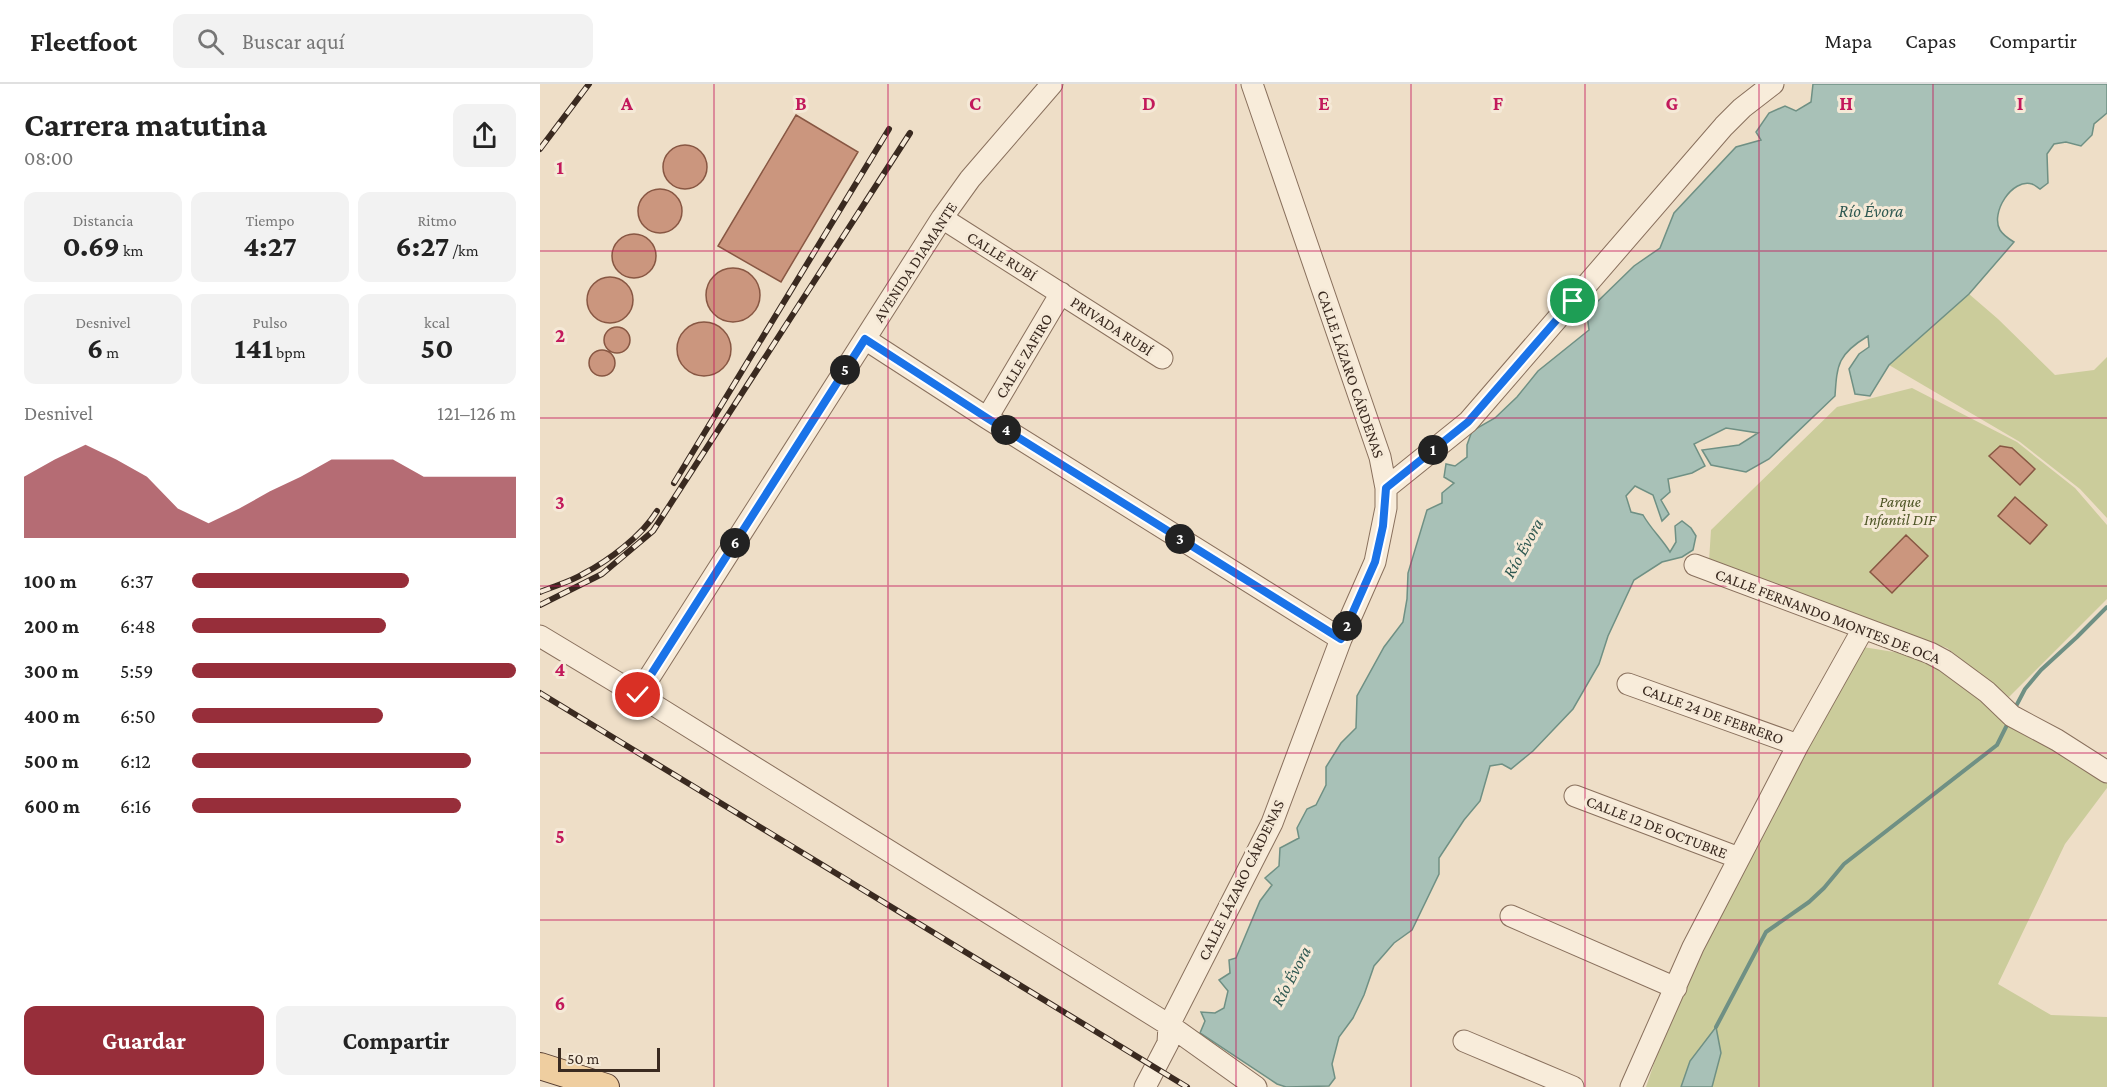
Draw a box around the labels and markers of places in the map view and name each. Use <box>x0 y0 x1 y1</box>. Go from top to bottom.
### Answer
pin <box>1547 275 1598 326</box>
pin: 5 <box>830 355 860 385</box>
pin: 4 <box>991 415 1021 445</box>
pin: 1 <box>1418 435 1448 465</box>
pin: 3 <box>1165 524 1195 554</box>
pin: 6 <box>720 528 750 558</box>
pin: 2 <box>1332 611 1362 641</box>
pin <box>612 669 663 720</box>

